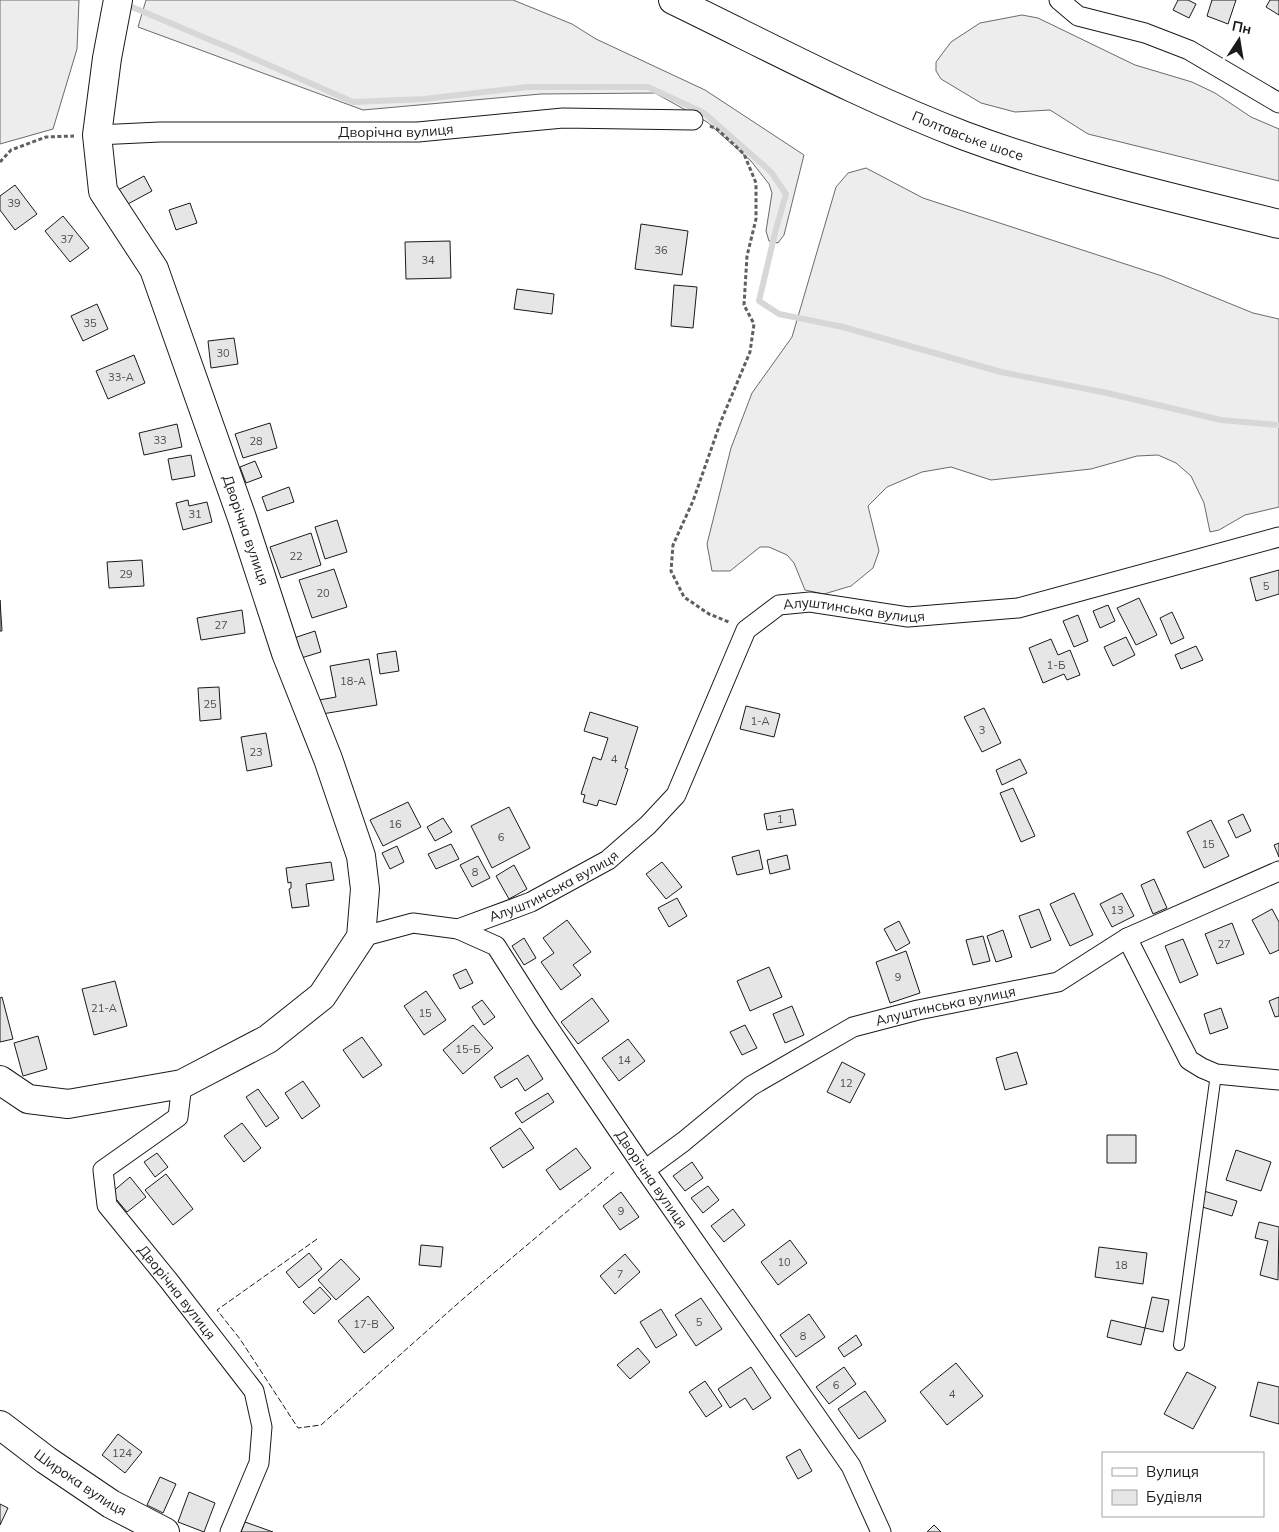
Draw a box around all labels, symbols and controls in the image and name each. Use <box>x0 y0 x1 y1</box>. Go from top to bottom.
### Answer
north arrow <box>1214 15 1264 65</box>
text: Пн <box>1230 16 1253 38</box>
street label: Полтавське шосе <box>909 107 1026 165</box>
street label: Дворічна вулиця <box>338 120 454 141</box>
house number: 39 <box>7 196 21 210</box>
house number: 37 <box>60 232 74 246</box>
house number: 36 <box>654 243 668 257</box>
house number: 34 <box>421 253 435 267</box>
house number: 35 <box>83 316 97 330</box>
house number: 30 <box>216 346 230 360</box>
house number: 33-А <box>108 370 134 384</box>
house number: 33 <box>153 433 167 447</box>
house number: 28 <box>249 434 263 448</box>
street label: Дворічна вулиця <box>219 473 273 587</box>
house number: 31 <box>188 507 202 521</box>
house number: 22 <box>289 549 303 563</box>
house number: 29 <box>119 567 133 581</box>
house number: 5 <box>1263 579 1270 593</box>
house number: 20 <box>316 586 330 600</box>
street label: Алуштинська вулиця <box>782 593 925 626</box>
house number: 27 <box>214 618 228 632</box>
house number: 1-Б <box>1047 658 1065 672</box>
house number: 18-А <box>340 674 366 688</box>
house number: 25 <box>203 697 217 711</box>
house number: 1-А <box>750 714 770 728</box>
house number: 3 <box>979 723 985 737</box>
house number: 23 <box>249 745 263 759</box>
house number: 4 <box>611 752 618 766</box>
house number: 1 <box>777 812 783 826</box>
house number: 16 <box>388 817 402 831</box>
house number: 6 <box>498 830 505 844</box>
house number: 15 <box>1201 837 1215 851</box>
street label: Алуштинська вулиця <box>486 846 622 926</box>
house number: 8 <box>472 865 479 879</box>
house number: 13 <box>1110 903 1124 917</box>
house number: 27 <box>1217 937 1231 951</box>
house number: 9 <box>895 970 901 984</box>
street label: Алуштинська вулиця <box>873 982 1017 1030</box>
house number: 21-А <box>91 1001 117 1015</box>
house number: 15 <box>418 1006 432 1020</box>
house number: 15-Б <box>455 1042 481 1056</box>
house number: 14 <box>617 1053 631 1067</box>
house number: 12 <box>839 1076 853 1090</box>
street label: Дворічна вулиця <box>611 1126 692 1232</box>
house number: 9 <box>618 1204 624 1218</box>
street label: Дворічна вулиця <box>134 1241 220 1343</box>
house number: 10 <box>777 1255 791 1269</box>
house number: 18 <box>1114 1258 1128 1272</box>
house number: 7 <box>617 1267 623 1281</box>
house number: 5 <box>696 1315 703 1329</box>
house number: 17-В <box>353 1317 379 1331</box>
house number: 8 <box>800 1329 807 1343</box>
house number: 6 <box>833 1378 840 1392</box>
house number: 4 <box>949 1387 956 1401</box>
street label: Широка вулиця <box>30 1445 130 1520</box>
house number: 124 <box>112 1446 132 1460</box>
legend <box>1102 1452 1264 1517</box>
text: Вулиця <box>1146 1462 1199 1481</box>
text: Будівля <box>1146 1487 1202 1506</box>

